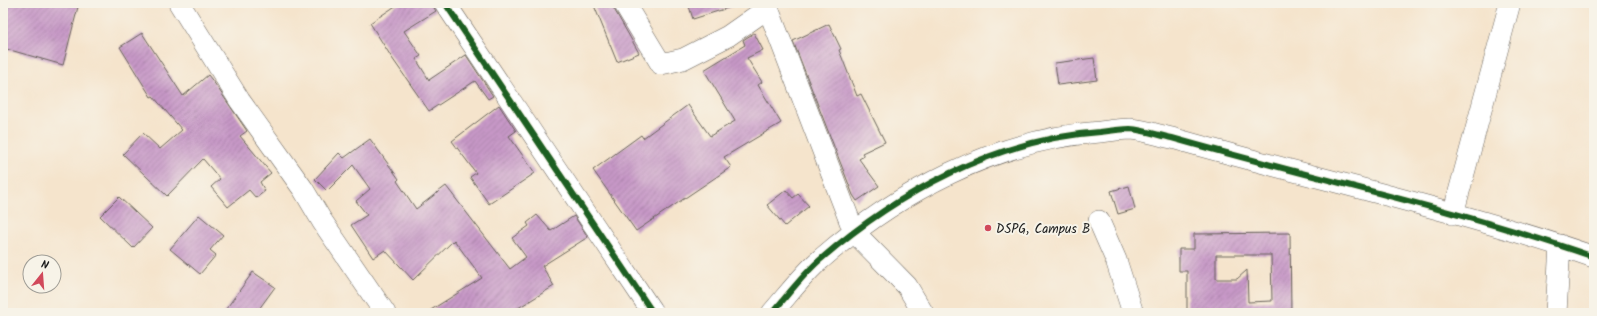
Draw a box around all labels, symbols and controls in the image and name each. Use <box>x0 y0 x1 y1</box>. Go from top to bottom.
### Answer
place label: DSPG, Campus B <box>996 219 1090 240</box>
marker: DSPG, Campus B <box>983 223 993 233</box>
north arrow <box>22 254 62 294</box>
text: N <box>39 256 51 275</box>

